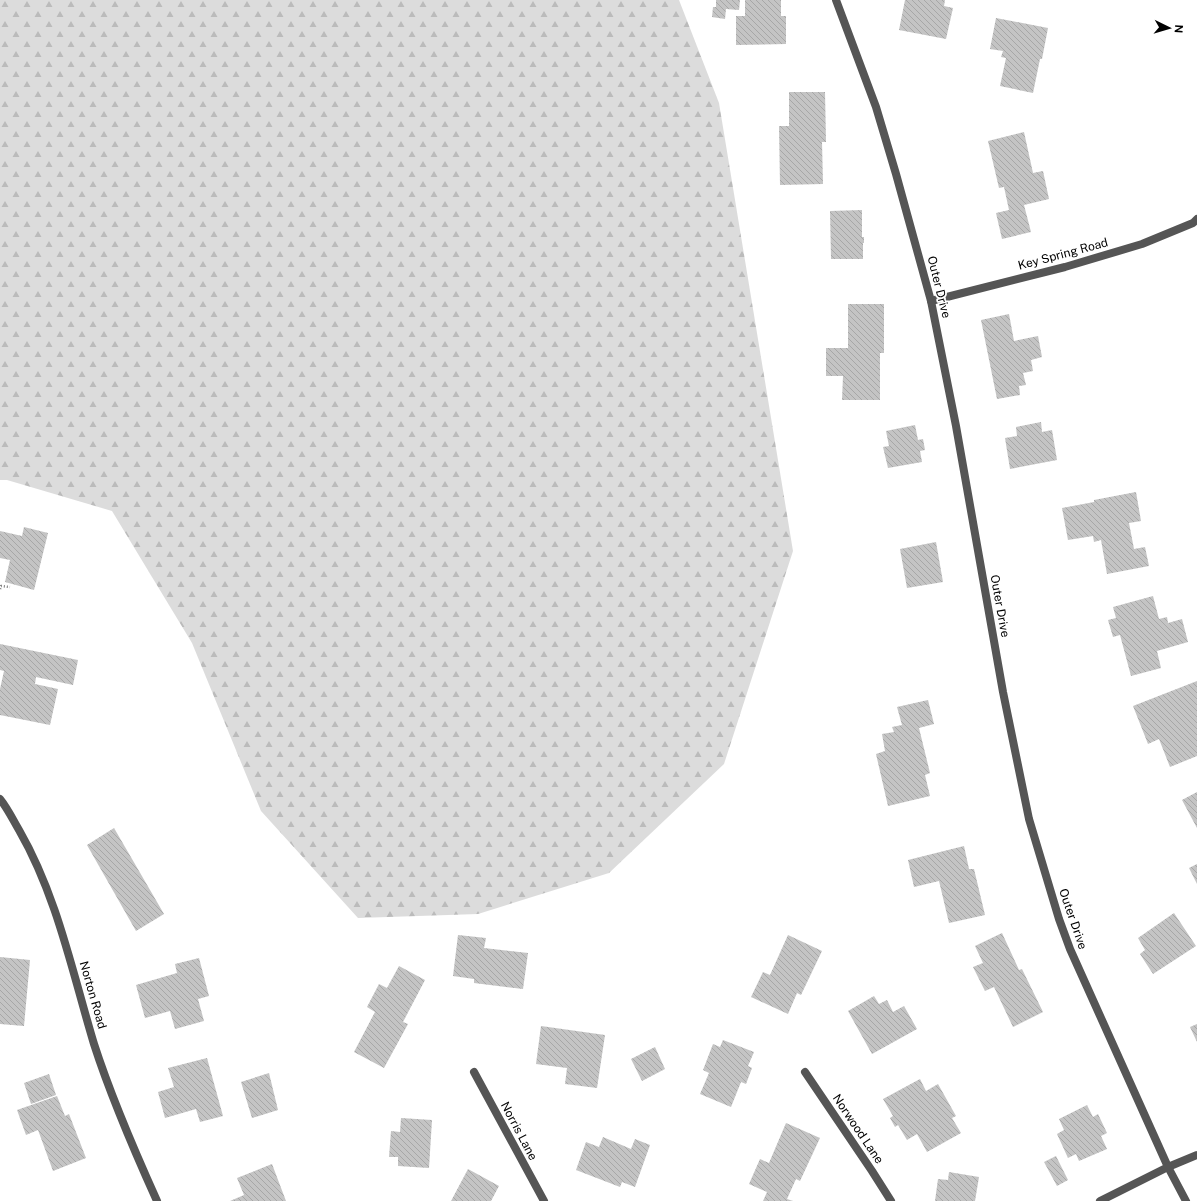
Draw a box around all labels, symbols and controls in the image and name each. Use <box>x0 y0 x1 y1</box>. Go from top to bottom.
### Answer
north arrow <box>1149 8 1189 48</box>
text: N <box>1173 24 1185 34</box>
street label: Key Spring Road <box>1017 235 1109 273</box>
street label: Outer Drive <box>925 255 954 320</box>
street label: Outer Drive <box>988 574 1012 639</box>
street label: Outer Drive <box>1056 887 1090 951</box>
street label: Norton Road <box>77 960 109 1030</box>
street label: Norwood Lane <box>830 1092 886 1166</box>
street label: Norris Lane <box>498 1099 540 1163</box>

